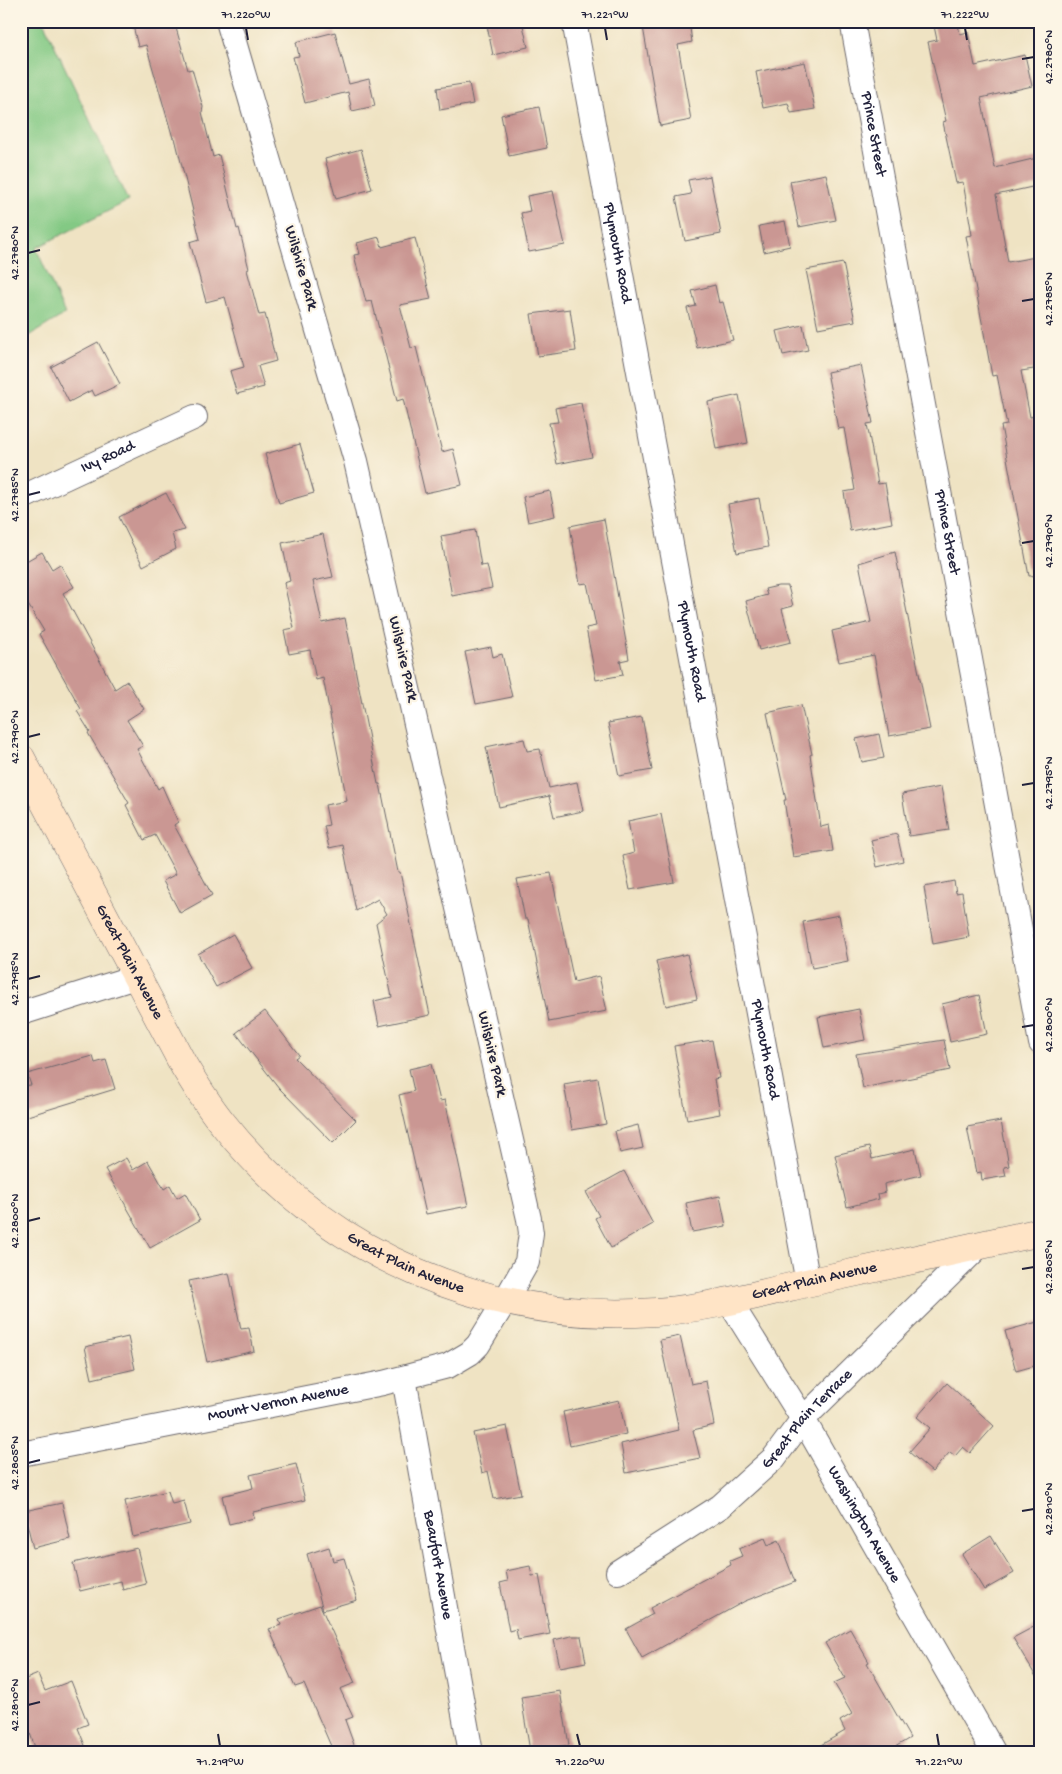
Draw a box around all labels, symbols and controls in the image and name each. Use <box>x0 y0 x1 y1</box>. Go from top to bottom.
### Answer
text: 71.220°W <box>220 9 271 23</box>
text: 71.221°W <box>580 9 629 23</box>
text: 71.222°W <box>940 9 989 23</box>
text: 42.2780°N <box>1043 30 1057 84</box>
street label: Prince Street <box>856 89 890 179</box>
street label: Plymouth Road <box>598 201 636 306</box>
street label: Wilshire Park <box>279 224 322 314</box>
text: 42.2780°N <box>9 226 23 280</box>
text: 42.2785°N <box>1043 272 1057 326</box>
street label: Ivy Road <box>78 436 140 478</box>
text: 42.2785°N <box>9 468 23 522</box>
street label: Prince Street <box>929 487 964 578</box>
text: 42.2790°N <box>1043 514 1057 568</box>
street label: Plymouth Road <box>672 599 710 704</box>
street label: Wilshire Park <box>383 615 421 705</box>
text: 42.2790°N <box>9 710 23 764</box>
text: 42.2795°N <box>1043 756 1057 810</box>
street label: Great Plain Avenue <box>91 901 168 1024</box>
text: 42.2795°N <box>9 952 23 1006</box>
street label: Plymouth Road <box>746 997 784 1103</box>
text: 42.2800°N <box>1043 998 1057 1052</box>
street label: Wilshire Park <box>472 1010 510 1100</box>
text: 42.2800°N <box>9 1194 23 1248</box>
street label: Great Plain Avenue <box>343 1228 467 1299</box>
text: 42.2805°N <box>1043 1240 1057 1294</box>
street label: Great Plain Avenue <box>750 1258 879 1305</box>
street label: Great Plain Terrace <box>758 1365 858 1474</box>
street label: Mount Vernon Avenue <box>206 1380 351 1427</box>
text: 42.2805°N <box>9 1436 23 1490</box>
street label: Washington Avenue <box>823 1463 905 1587</box>
text: 42.2810°N <box>1043 1482 1057 1535</box>
street label: Beaufort Avenue <box>418 1508 457 1622</box>
text: 42.2810°N <box>9 1678 23 1731</box>
text: 71.219°W <box>195 1756 244 1770</box>
text: 71.220°W <box>554 1756 605 1770</box>
text: 71.221°W <box>914 1756 963 1770</box>

